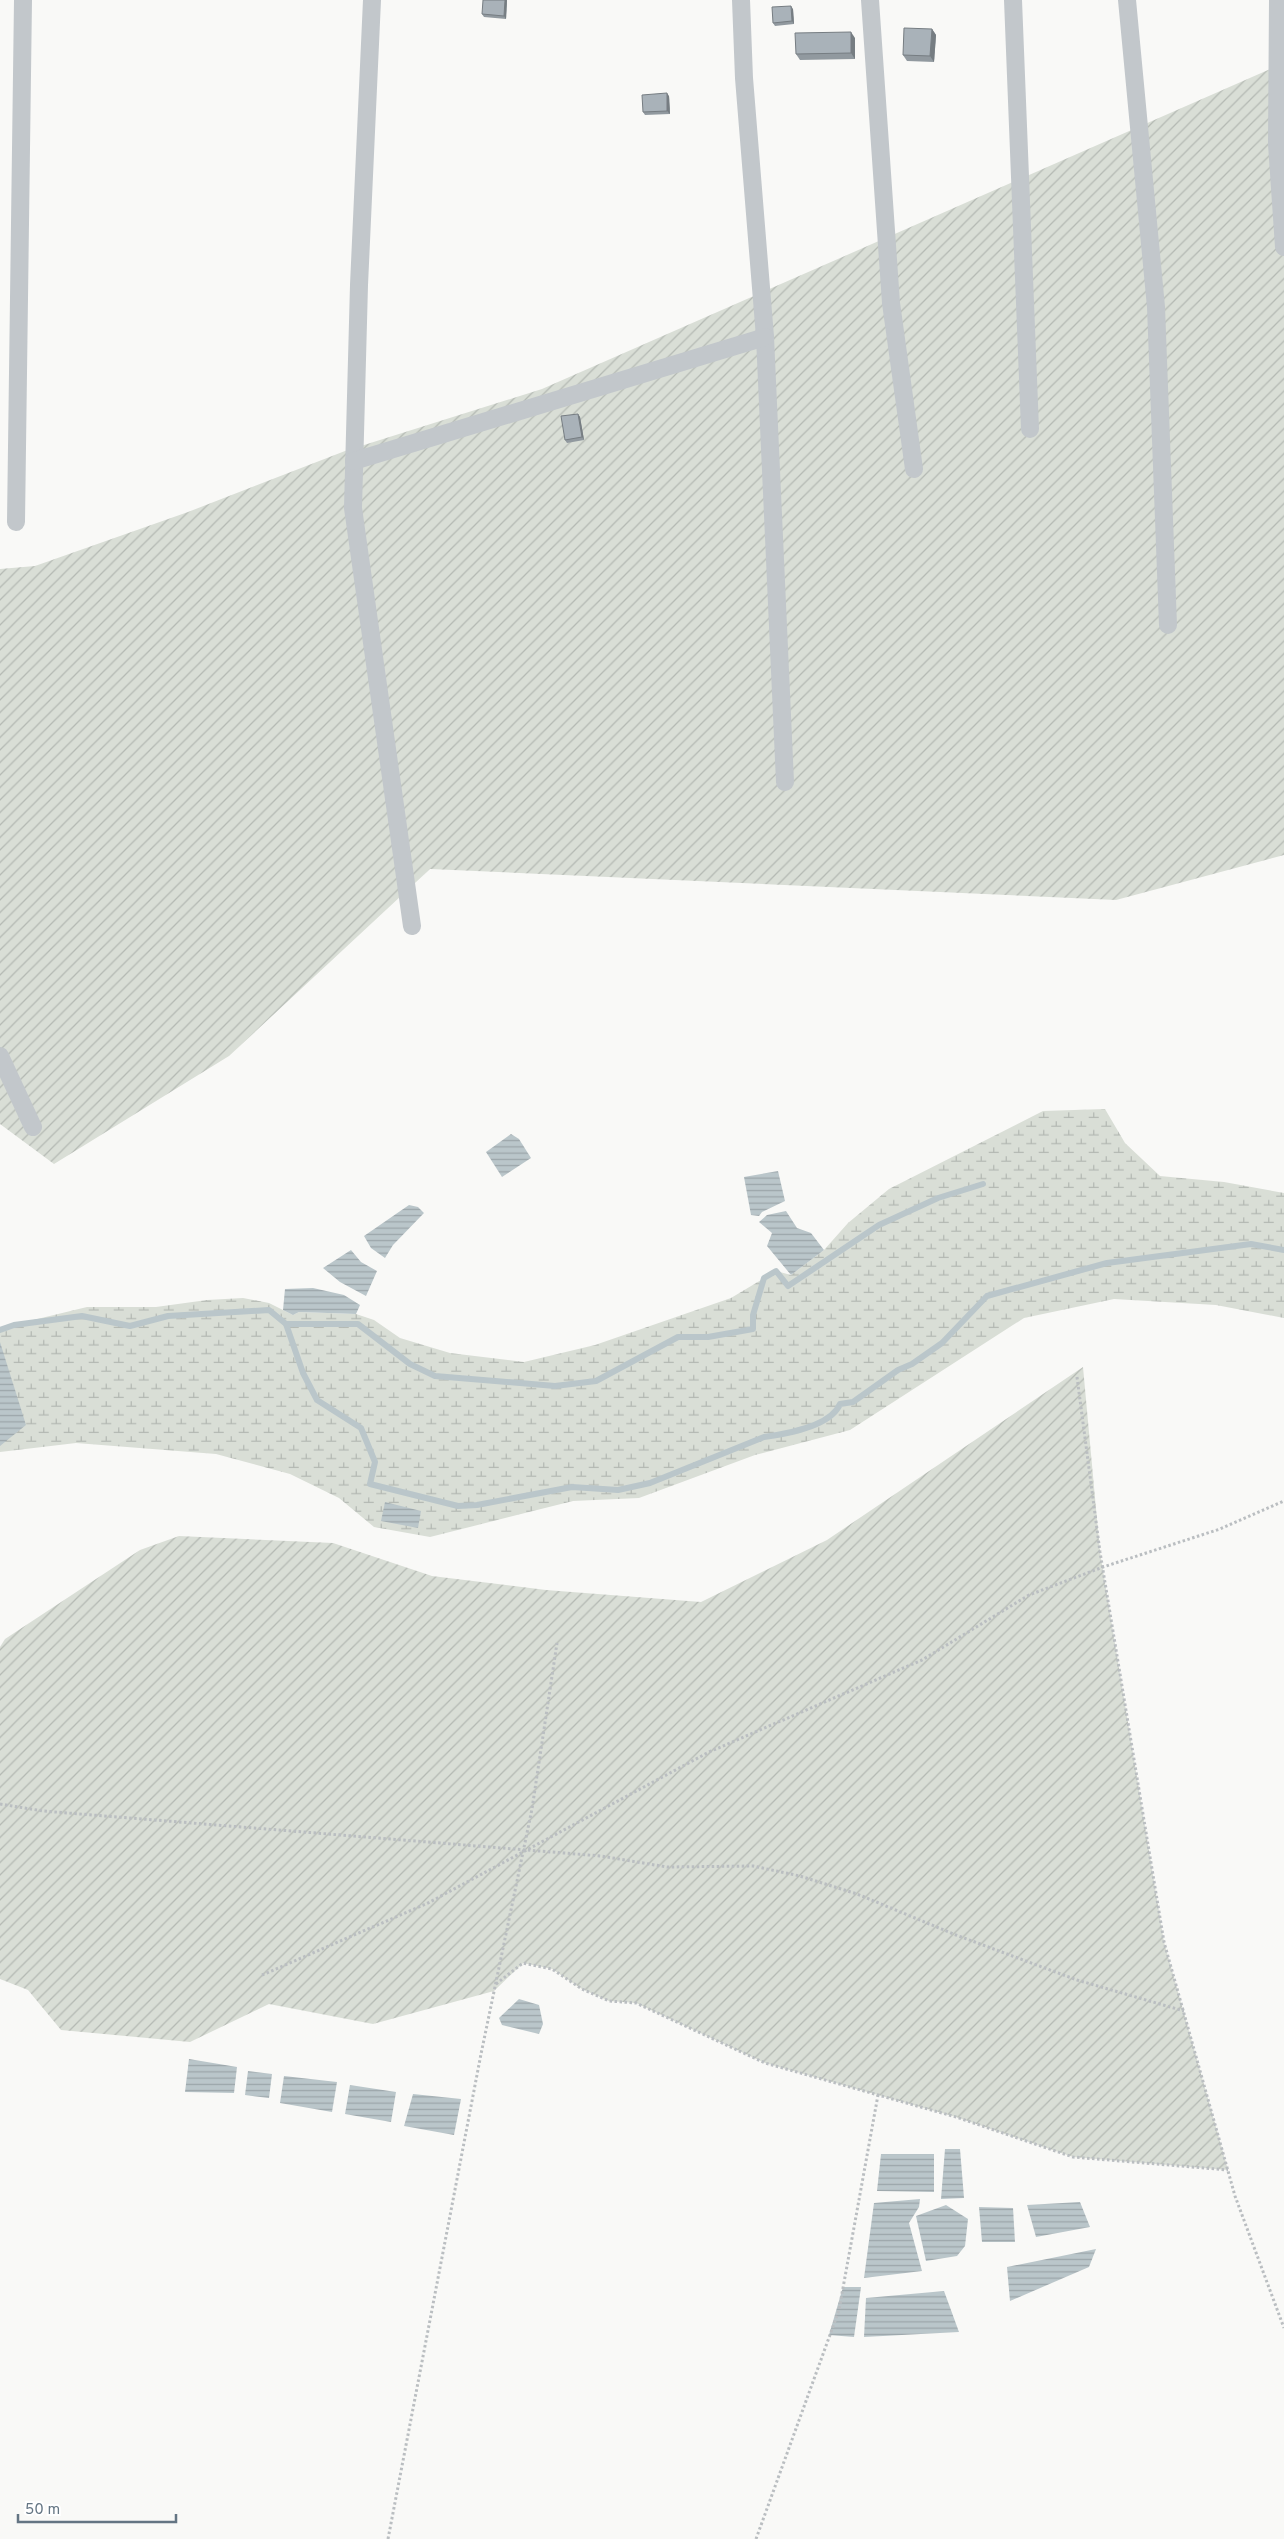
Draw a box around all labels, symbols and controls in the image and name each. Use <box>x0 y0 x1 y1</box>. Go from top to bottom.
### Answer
scale bar <box>18 2492 175 2524</box>
text: 50 m <box>25 2501 60 2520</box>

